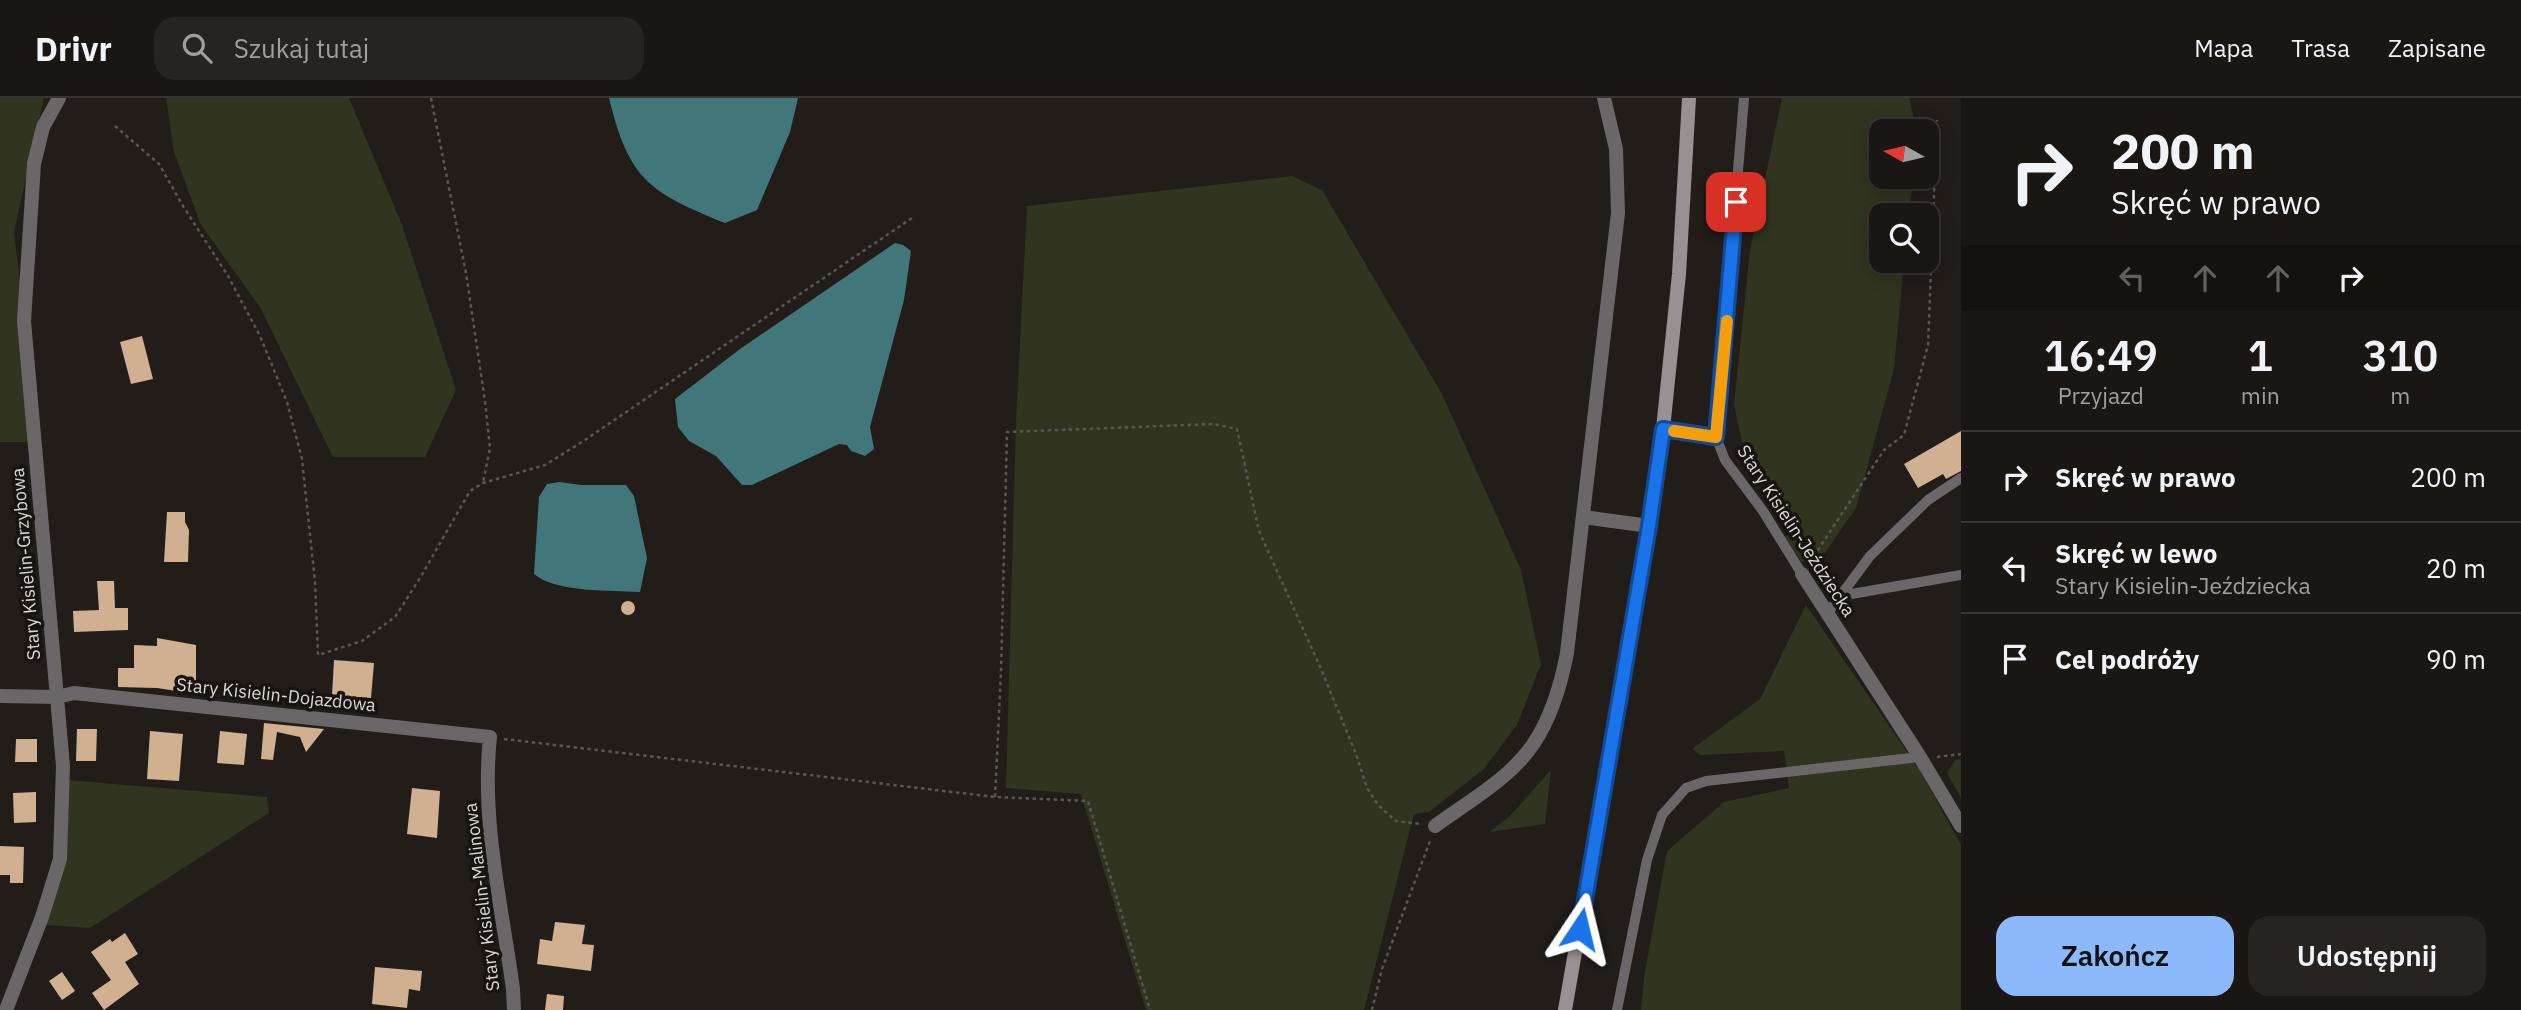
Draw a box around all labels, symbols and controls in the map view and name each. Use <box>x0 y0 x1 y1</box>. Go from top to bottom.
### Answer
search box <box>154 17 644 80</box>
text: Drivr <box>35 27 112 70</box>
icon: search <box>178 29 216 67</box>
text: Szukaj tutaj <box>234 31 369 65</box>
text: Mapa <box>2194 32 2253 64</box>
text: Trasa <box>2291 32 2350 64</box>
text: Zapisane <box>2388 32 2486 64</box>
north arrow <box>1869 119 1939 189</box>
map controls <box>1869 119 1939 273</box>
text: 200 m <box>2111 119 2255 182</box>
icon: right <box>1996 126 2087 217</box>
pin <box>1706 172 1766 232</box>
text: Skręć w prawo <box>2111 181 2321 223</box>
icon: arrive <box>1717 183 1755 221</box>
button: search <box>1869 203 1939 273</box>
icon: left <box>2113 259 2151 297</box>
icon: ahead <box>2186 259 2224 297</box>
icon: ahead <box>2259 259 2297 297</box>
icon: right <box>2332 259 2370 297</box>
text: 16:49 <box>2044 328 2158 383</box>
text: 1 <box>2248 328 2273 383</box>
text: 310 <box>2363 328 2438 383</box>
text: Przyjazd <box>2058 380 2144 410</box>
text: min <box>2241 380 2280 410</box>
text: m <box>2390 380 2410 410</box>
street label: Stary Kisielin-Jeździecka <box>1732 441 1861 621</box>
icon: right <box>1996 458 2034 496</box>
text: Skręć w prawo <box>2055 460 2236 494</box>
text: 200 m <box>2410 460 2486 494</box>
street label: Stary Kisielin-Grzybowa <box>6 467 45 661</box>
text: Skręć w lewo <box>2055 536 2217 570</box>
icon: left <box>1996 549 2034 587</box>
text: 20 m <box>2426 551 2486 585</box>
text: Stary Kisielin-Jeździecka <box>2055 570 2311 600</box>
icon: arrive <box>1996 640 2034 678</box>
text: Cel podróży <box>2055 642 2199 676</box>
text: 90 m <box>2426 642 2486 676</box>
street label: Stary Kisielin-Dojazdowa <box>175 673 377 716</box>
street label: Stary Kisielin-Malinowa <box>459 801 504 992</box>
position arrow <box>1543 892 1617 966</box>
button: Zakończ <box>1996 916 2234 996</box>
button: Udostępnij <box>2248 916 2486 996</box>

